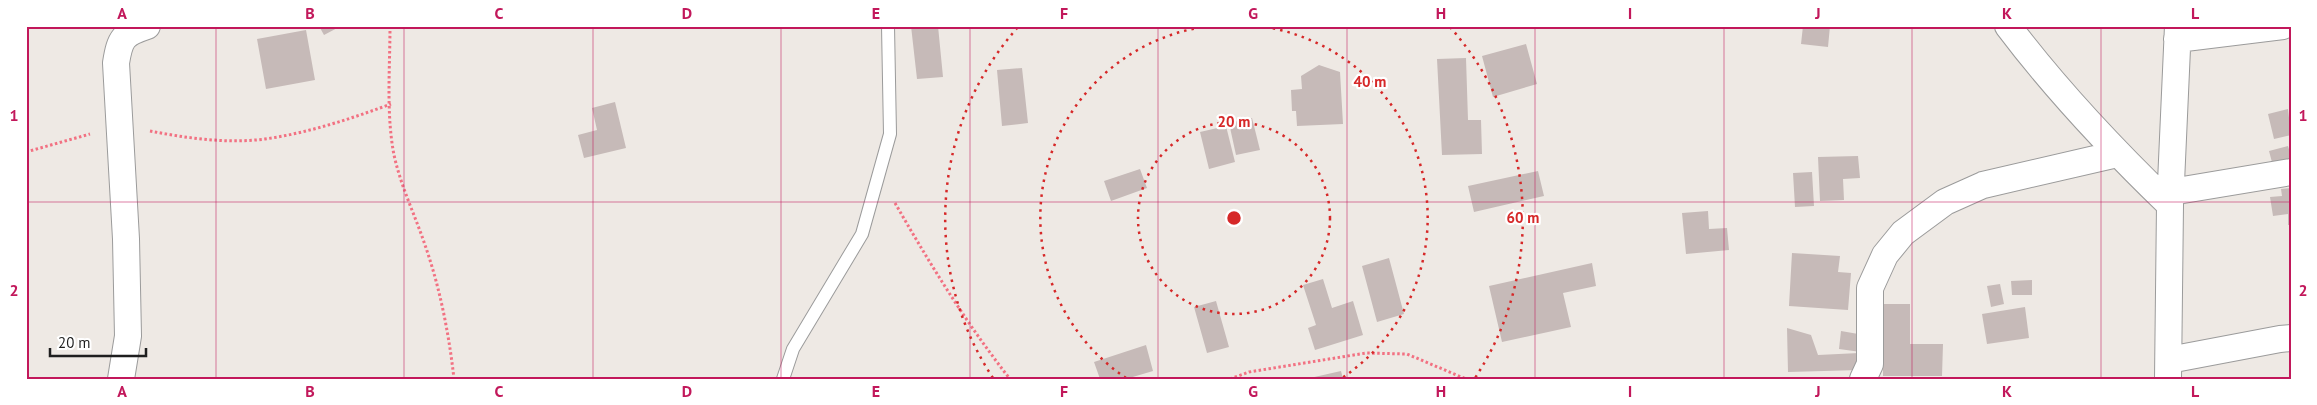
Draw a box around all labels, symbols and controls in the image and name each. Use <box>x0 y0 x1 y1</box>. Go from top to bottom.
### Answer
text: A <box>117 3 127 23</box>
text: B <box>305 3 315 23</box>
text: C <box>495 3 504 23</box>
text: D <box>682 3 692 23</box>
text: E <box>872 3 880 23</box>
text: F <box>1060 3 1068 23</box>
text: G <box>1248 3 1258 23</box>
text: H <box>1436 3 1446 23</box>
text: I <box>1628 3 1632 23</box>
text: J <box>1814 3 1821 23</box>
text: K <box>2002 3 2012 23</box>
text: L <box>2191 3 2200 23</box>
text: 40 m <box>1354 72 1386 91</box>
text: 1 <box>9 105 19 125</box>
text: 1 <box>2298 105 2308 125</box>
text: 20 m <box>1218 112 1250 131</box>
text: 60 m <box>1507 208 1539 227</box>
centre of rings <box>1225 209 1243 227</box>
text: 2 <box>9 280 19 300</box>
text: 2 <box>2298 280 2308 300</box>
scale bar <box>50 325 146 357</box>
text: 20 m <box>58 333 91 352</box>
text: A <box>117 381 127 401</box>
text: B <box>305 381 315 401</box>
text: C <box>495 381 504 401</box>
text: D <box>682 381 692 401</box>
text: E <box>872 381 880 401</box>
text: F <box>1060 381 1068 401</box>
text: G <box>1248 381 1258 401</box>
text: H <box>1436 381 1446 401</box>
text: I <box>1628 381 1632 401</box>
text: J <box>1814 381 1821 401</box>
text: K <box>2002 381 2012 401</box>
text: L <box>2191 381 2200 401</box>

